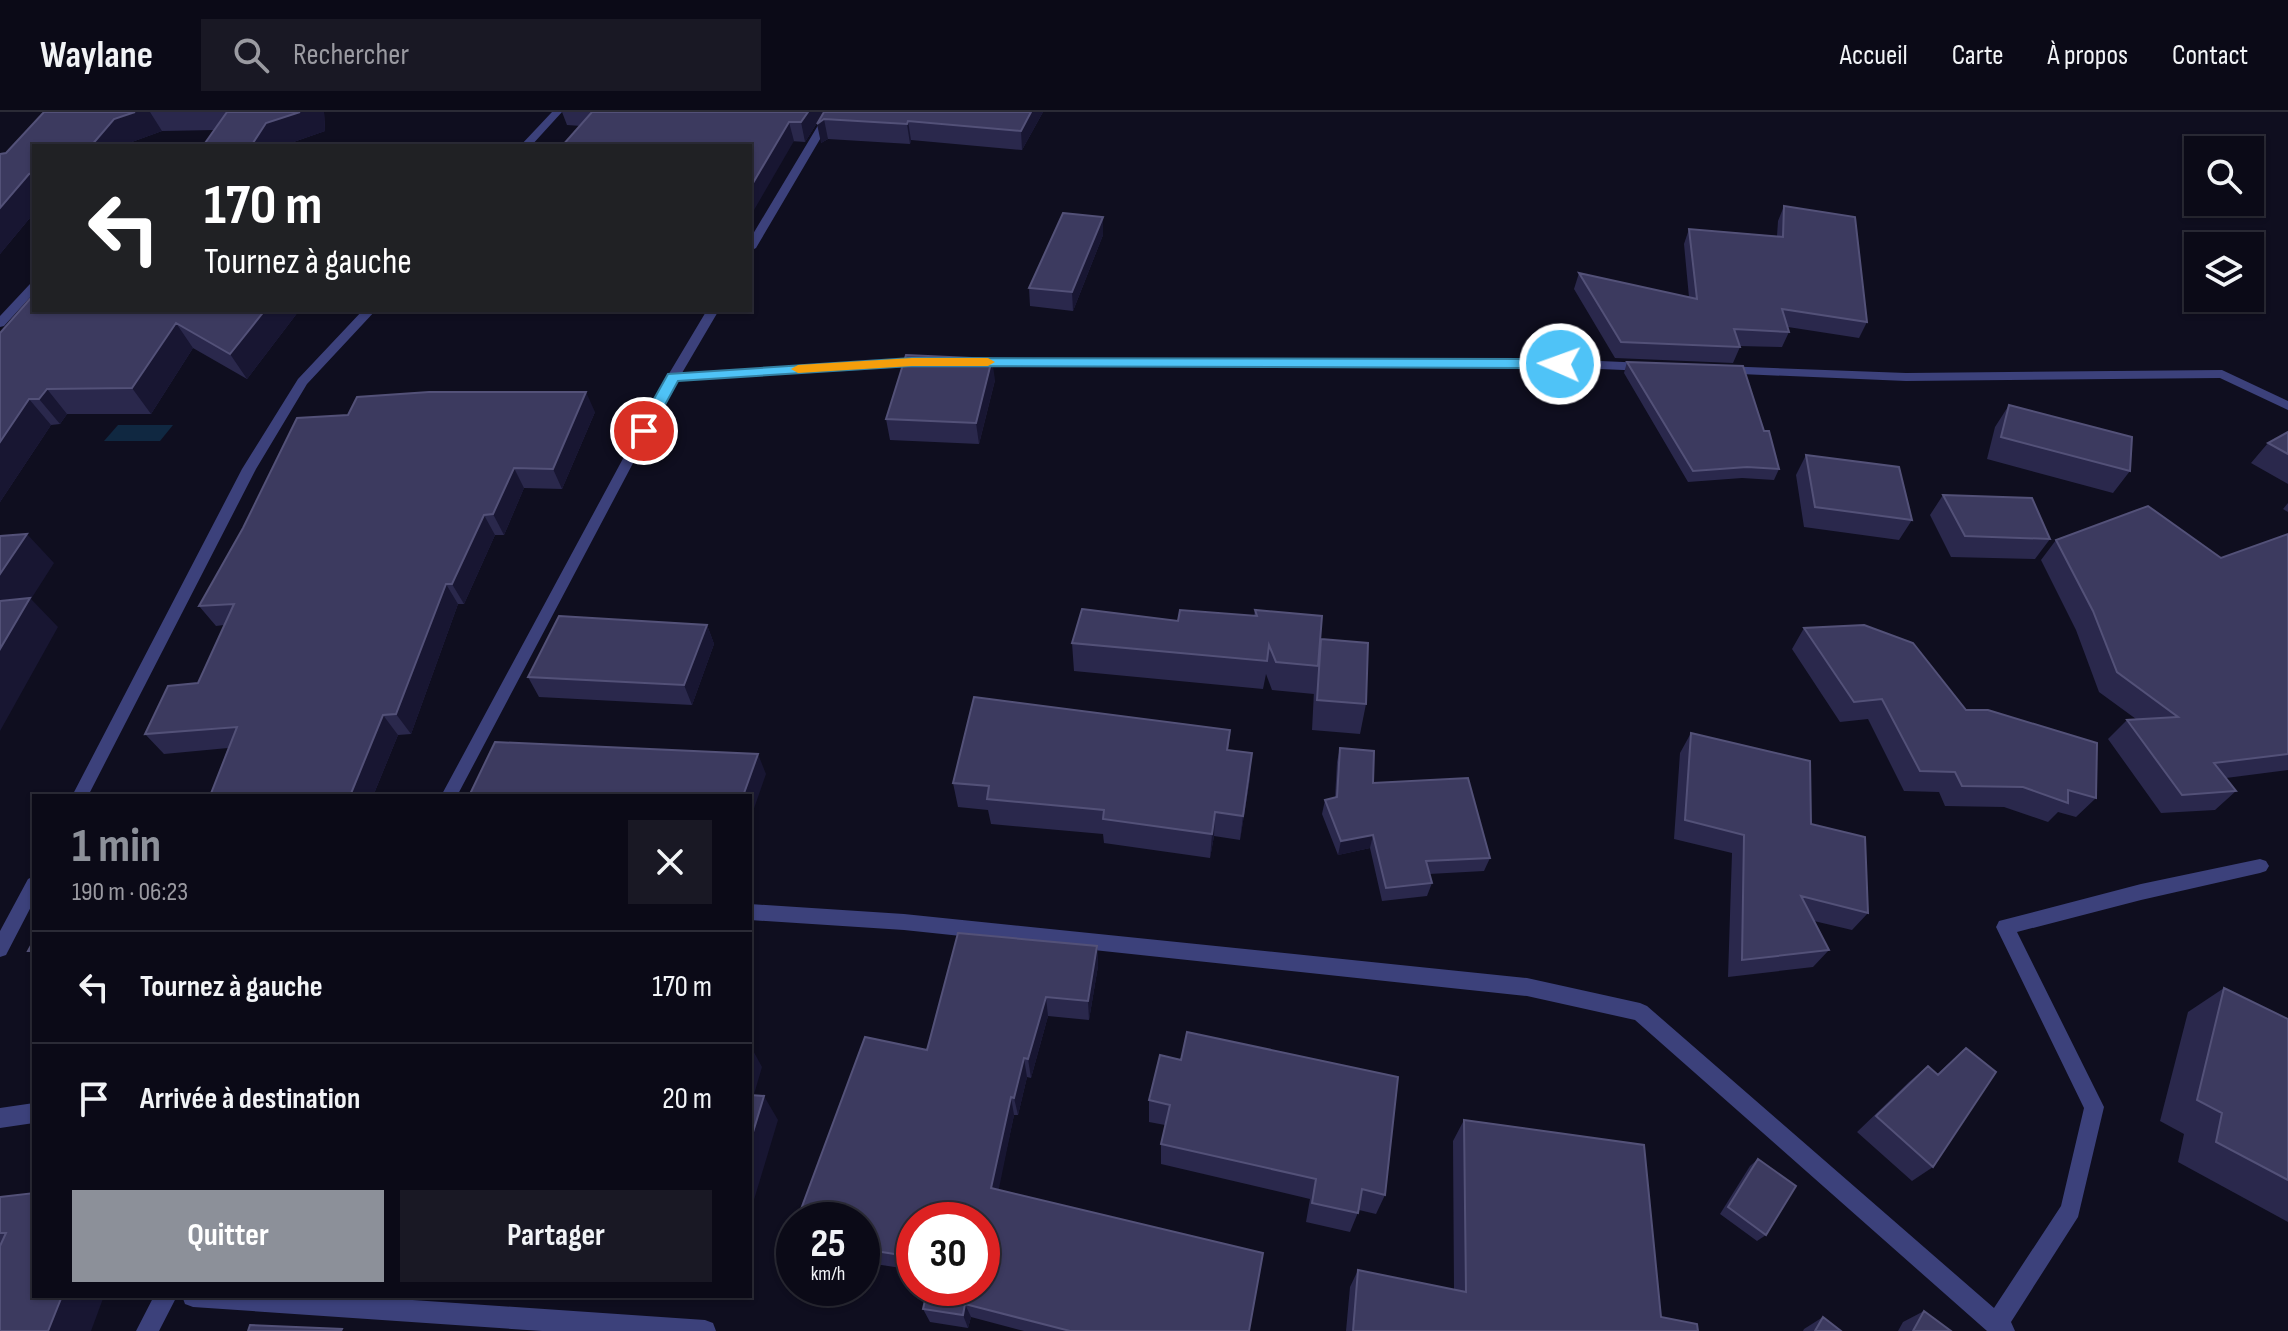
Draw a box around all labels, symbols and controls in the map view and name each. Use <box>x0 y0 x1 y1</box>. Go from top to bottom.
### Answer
search box <box>201 19 761 91</box>
text: Waylane <box>40 33 153 78</box>
icon: search <box>229 33 273 77</box>
text: Rechercher <box>293 37 409 73</box>
text: Accueil <box>1840 39 1908 72</box>
text: Carte <box>1952 39 2004 72</box>
text: À propos <box>2048 39 2128 72</box>
text: Contact <box>2172 39 2248 72</box>
map controls <box>2184 136 2264 312</box>
button: search <box>2184 136 2264 216</box>
text: 170 m <box>204 173 322 240</box>
icon: left <box>72 176 176 280</box>
button: layers <box>2184 232 2264 312</box>
text: Tournez à gauche <box>204 241 412 284</box>
position arrow <box>1518 322 1602 406</box>
pin <box>610 397 678 465</box>
icon: arrive <box>622 409 666 453</box>
text: 1 min <box>72 818 161 875</box>
button: close <box>628 820 712 904</box>
text: 190 m · 06:23 <box>72 877 188 908</box>
icon: left <box>72 965 116 1009</box>
text: Tournez à gauche <box>140 969 323 1005</box>
text: 170 m <box>652 969 712 1005</box>
icon: arrive <box>72 1077 116 1121</box>
text: Arrivée à destination <box>140 1081 360 1117</box>
text: 20 m <box>662 1081 712 1117</box>
button: Quitter <box>72 1190 384 1282</box>
button: Partager <box>400 1190 712 1282</box>
speed limit sign: 30 <box>896 1202 1000 1306</box>
text: 25 <box>810 1220 846 1268</box>
text: km/h <box>811 1262 845 1286</box>

